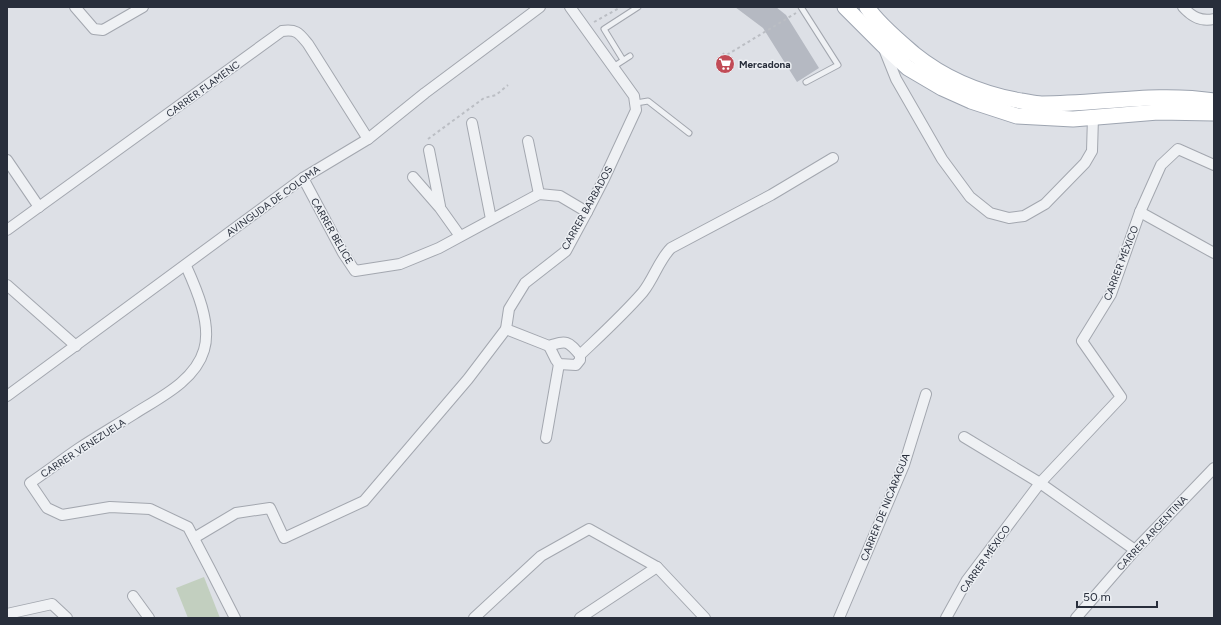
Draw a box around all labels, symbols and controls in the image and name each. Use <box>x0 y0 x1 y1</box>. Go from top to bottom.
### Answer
supermarket icon: Mercadona <box>714 53 736 75</box>
street label: CARRER FLAMENC <box>164 58 242 120</box>
place label: Mercadona <box>739 58 790 71</box>
street label: AVINGUDA DE COLOMA <box>224 162 323 239</box>
street label: CARRER BARBADOS <box>559 164 615 252</box>
street label: CARRER BELICE <box>308 196 356 266</box>
street label: CARRER MÉXICO <box>1101 223 1141 302</box>
street label: CARRER VENEZUELA <box>38 415 128 480</box>
street label: CARRER DE NICARAGUA <box>857 451 913 563</box>
street label: CARRER ARGENTINA <box>1114 492 1190 573</box>
street label: CARRER MÉXICO <box>957 523 1013 595</box>
scale bar <box>1077 583 1157 609</box>
text: 50 m <box>1083 590 1111 604</box>

